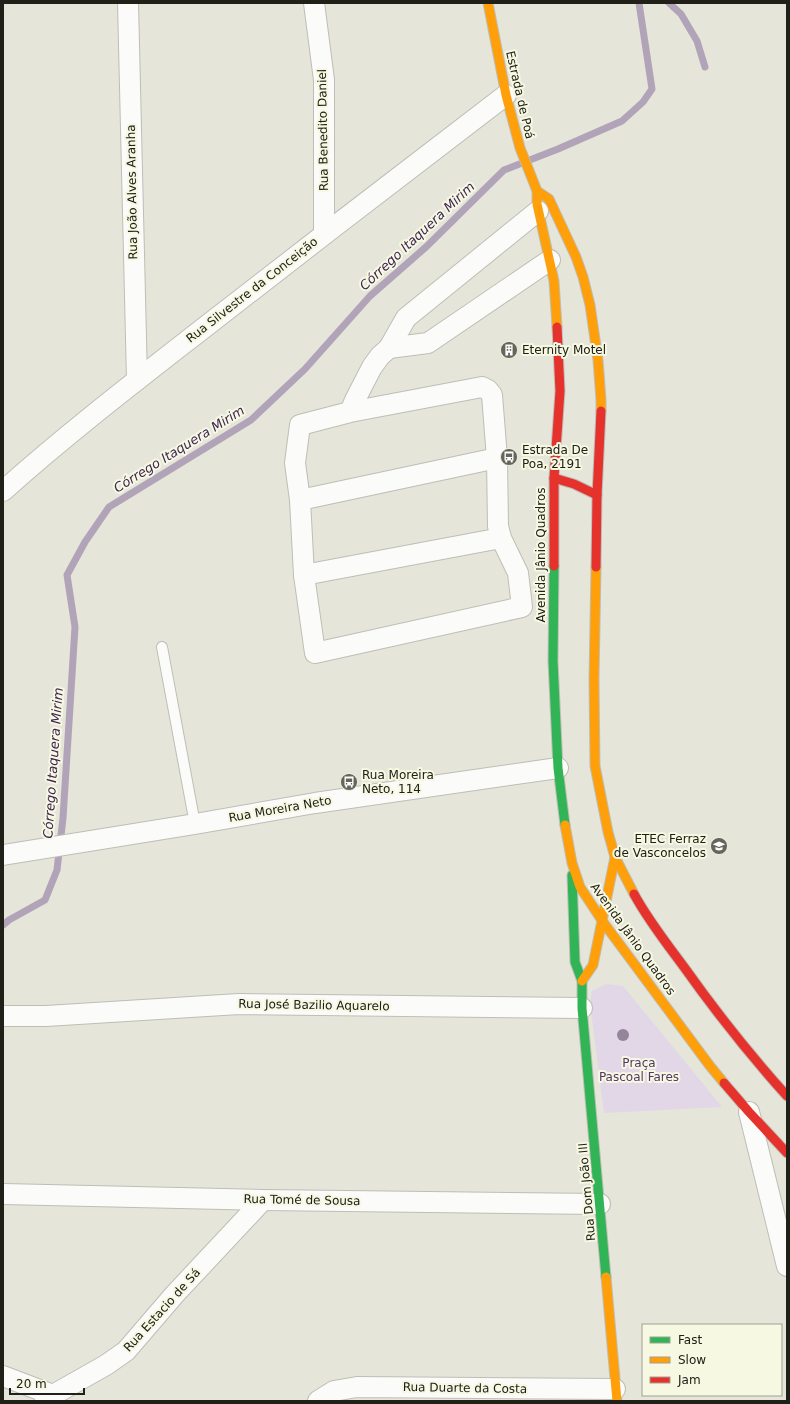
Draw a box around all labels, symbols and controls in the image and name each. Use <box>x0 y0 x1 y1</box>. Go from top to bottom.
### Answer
street label: Estrada de Poá <box>503 50 537 140</box>
street label: Rua Benedito Daniel <box>315 69 331 191</box>
street label: Rua João Alves Aranha <box>124 124 140 260</box>
water label: Córrego Itaquera Mirim <box>357 179 477 293</box>
street label: Rua Silvestre da Conceição <box>184 234 320 346</box>
building icon: Eternity Motel <box>499 340 519 360</box>
place label: Eternity Motel <box>522 343 606 357</box>
water label: Córrego Itaquera Mirim <box>111 403 247 495</box>
place label: Estrada De Poa, 2191 <box>522 443 588 471</box>
bus stop icon: Estrada De Poa, 2191 <box>499 447 519 467</box>
street label: Avenida Jânio Quadros <box>534 488 548 623</box>
water label: Córrego Itaquera Mirim <box>40 687 66 839</box>
place label: Rua Moreira Neto, 114 <box>362 768 434 796</box>
bus stop icon: Rua Moreira Neto, 114 <box>339 772 359 792</box>
street label: Rua Moreira Neto <box>227 793 333 825</box>
place label: ETEC Ferraz de Vasconcelos <box>614 832 706 860</box>
school or university icon: ETEC Ferraz de Vasconcelos <box>709 836 729 856</box>
street label: Avenida Jânio Quadros <box>588 880 678 998</box>
street label: Rua José Bazilio Aquarelo <box>238 997 390 1013</box>
park label: Praça Pascoal Fares <box>599 1056 679 1084</box>
street label: Rua Dom João III <box>576 1142 598 1242</box>
street label: Rua Tomé de Sousa <box>243 1192 361 1208</box>
street label: Rua Estacio de Sá <box>121 1265 203 1355</box>
legend <box>642 1324 782 1396</box>
text: Fast <box>678 1333 702 1347</box>
text: Slow <box>678 1353 706 1367</box>
scale bar <box>10 1370 84 1396</box>
text: Jam <box>677 1373 701 1387</box>
text: 20 m <box>16 1377 47 1391</box>
street label: Rua Duarte da Costa <box>403 1380 527 1396</box>

